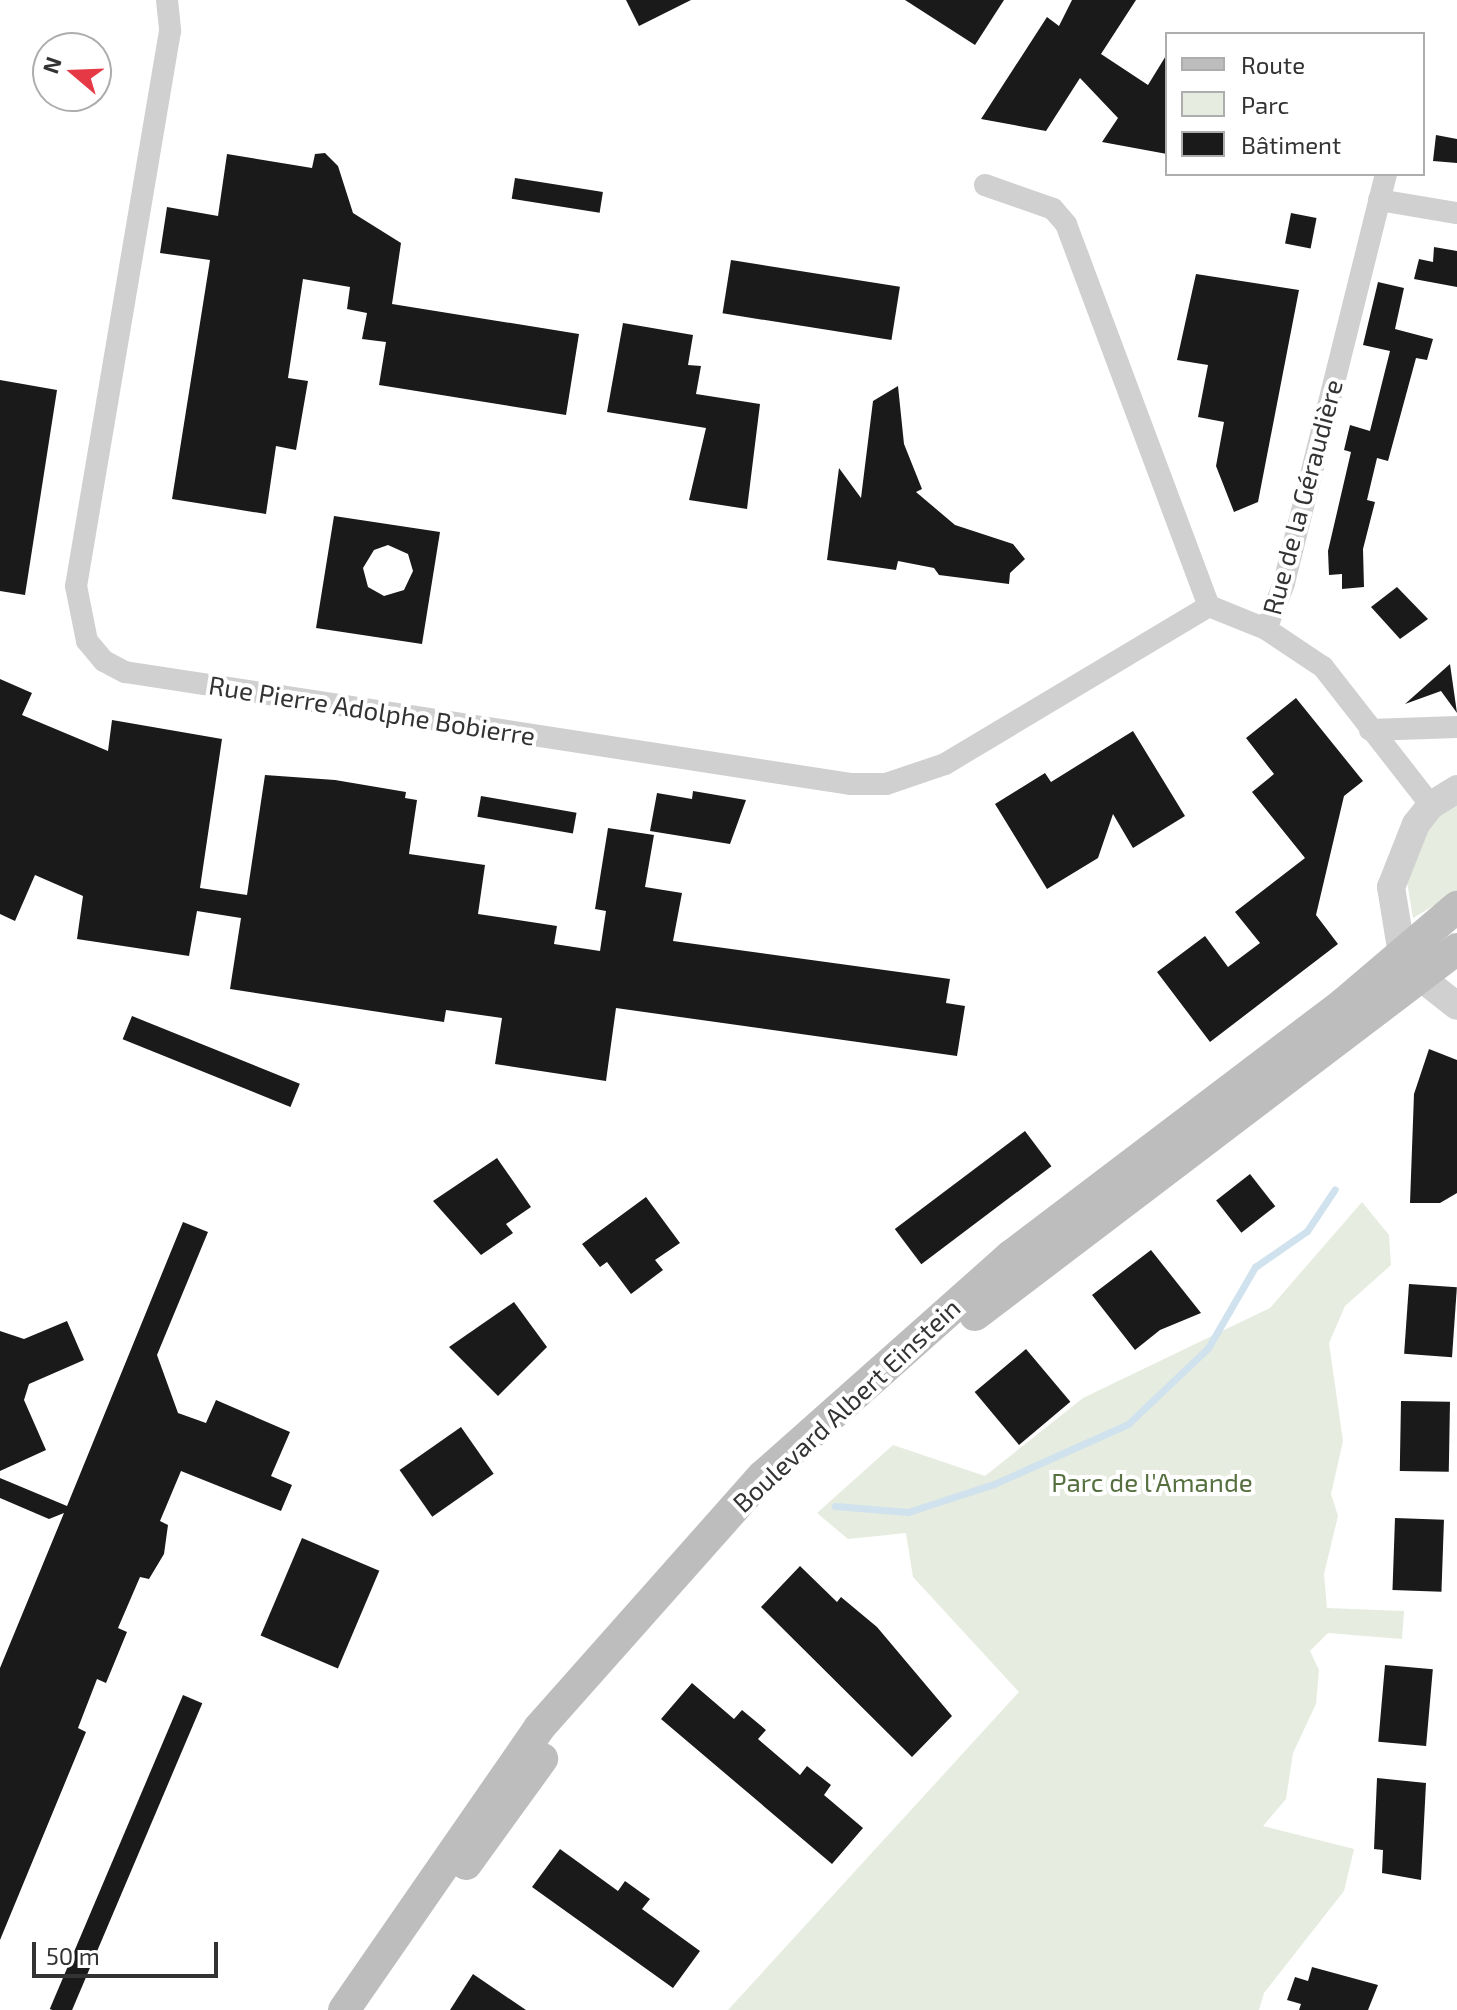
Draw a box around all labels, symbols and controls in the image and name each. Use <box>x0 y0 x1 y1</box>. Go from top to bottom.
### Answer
north arrow <box>32 32 112 112</box>
legend <box>1165 32 1425 176</box>
text: Route <box>1241 50 1305 79</box>
text: N <box>36 53 66 77</box>
text: Parc <box>1241 90 1289 119</box>
text: Bâtiment <box>1241 130 1341 159</box>
street label: Rue de la Géraudière <box>1256 376 1348 618</box>
street label: Rue Pierre Adolphe Bobierre <box>206 669 538 751</box>
street label: Boulevard Albert Einstein <box>726 1291 966 1519</box>
park label: Parc de l'Amande <box>1051 1466 1253 1498</box>
scale bar <box>36 1926 222 1976</box>
text: 50 m <box>46 1941 100 1970</box>

